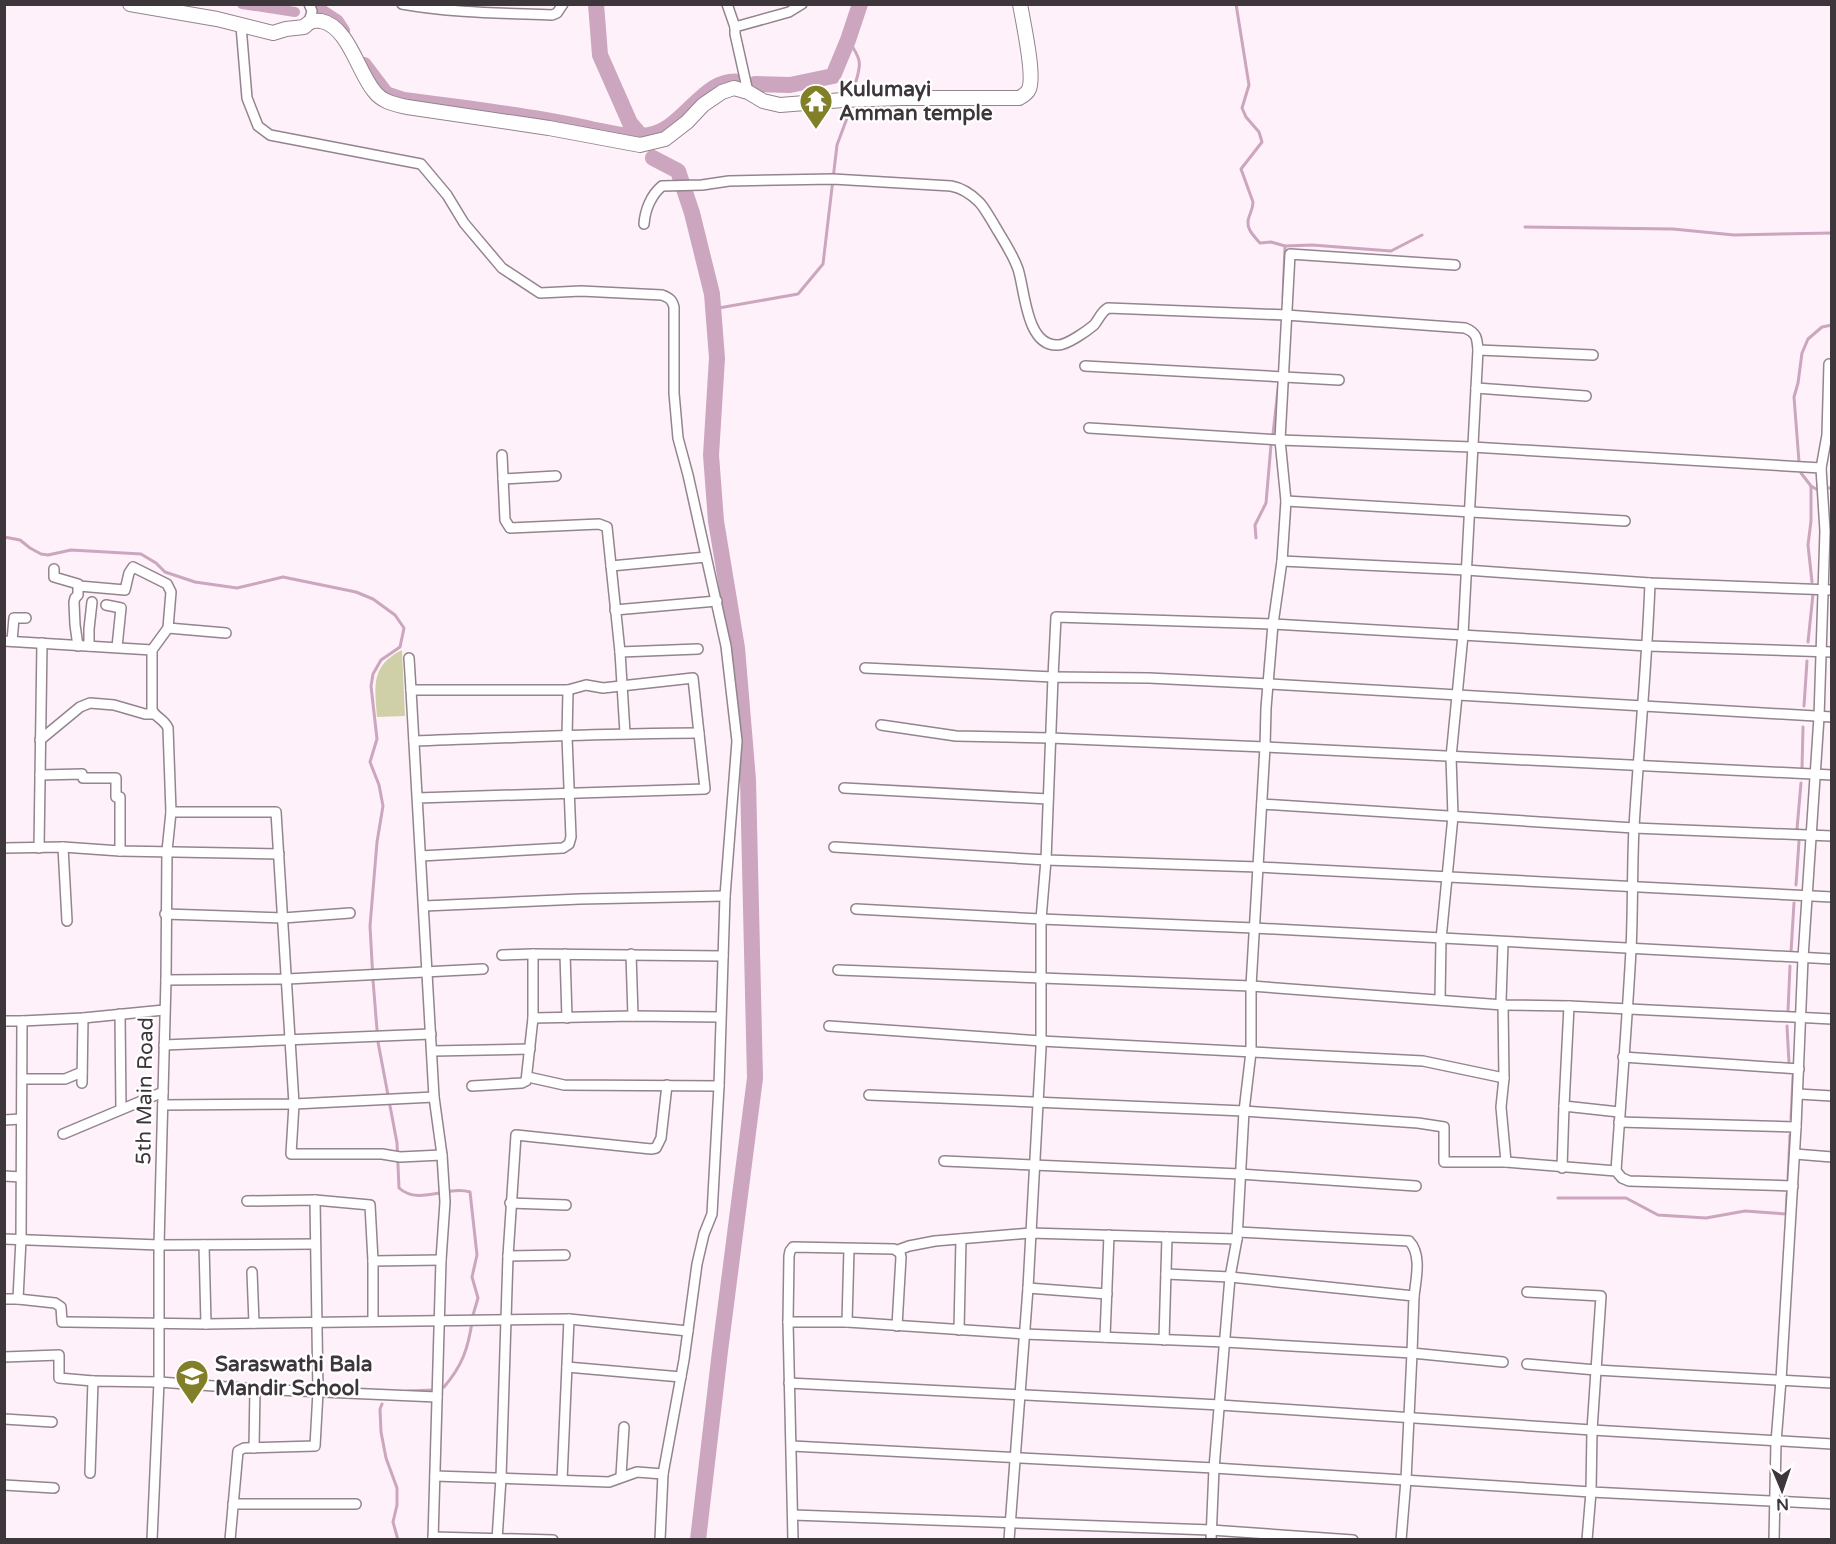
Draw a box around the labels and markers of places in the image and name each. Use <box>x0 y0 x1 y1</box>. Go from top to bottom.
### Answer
place label: Kulumayi Amman temple <box>839 77 993 126</box>
temple icon: Kulumayi Amman temple <box>798 83 834 130</box>
place label: Saraswathi Bala Mandir School <box>215 1352 373 1401</box>
school or university icon: Saraswathi Bala Mandir School <box>174 1358 210 1405</box>

